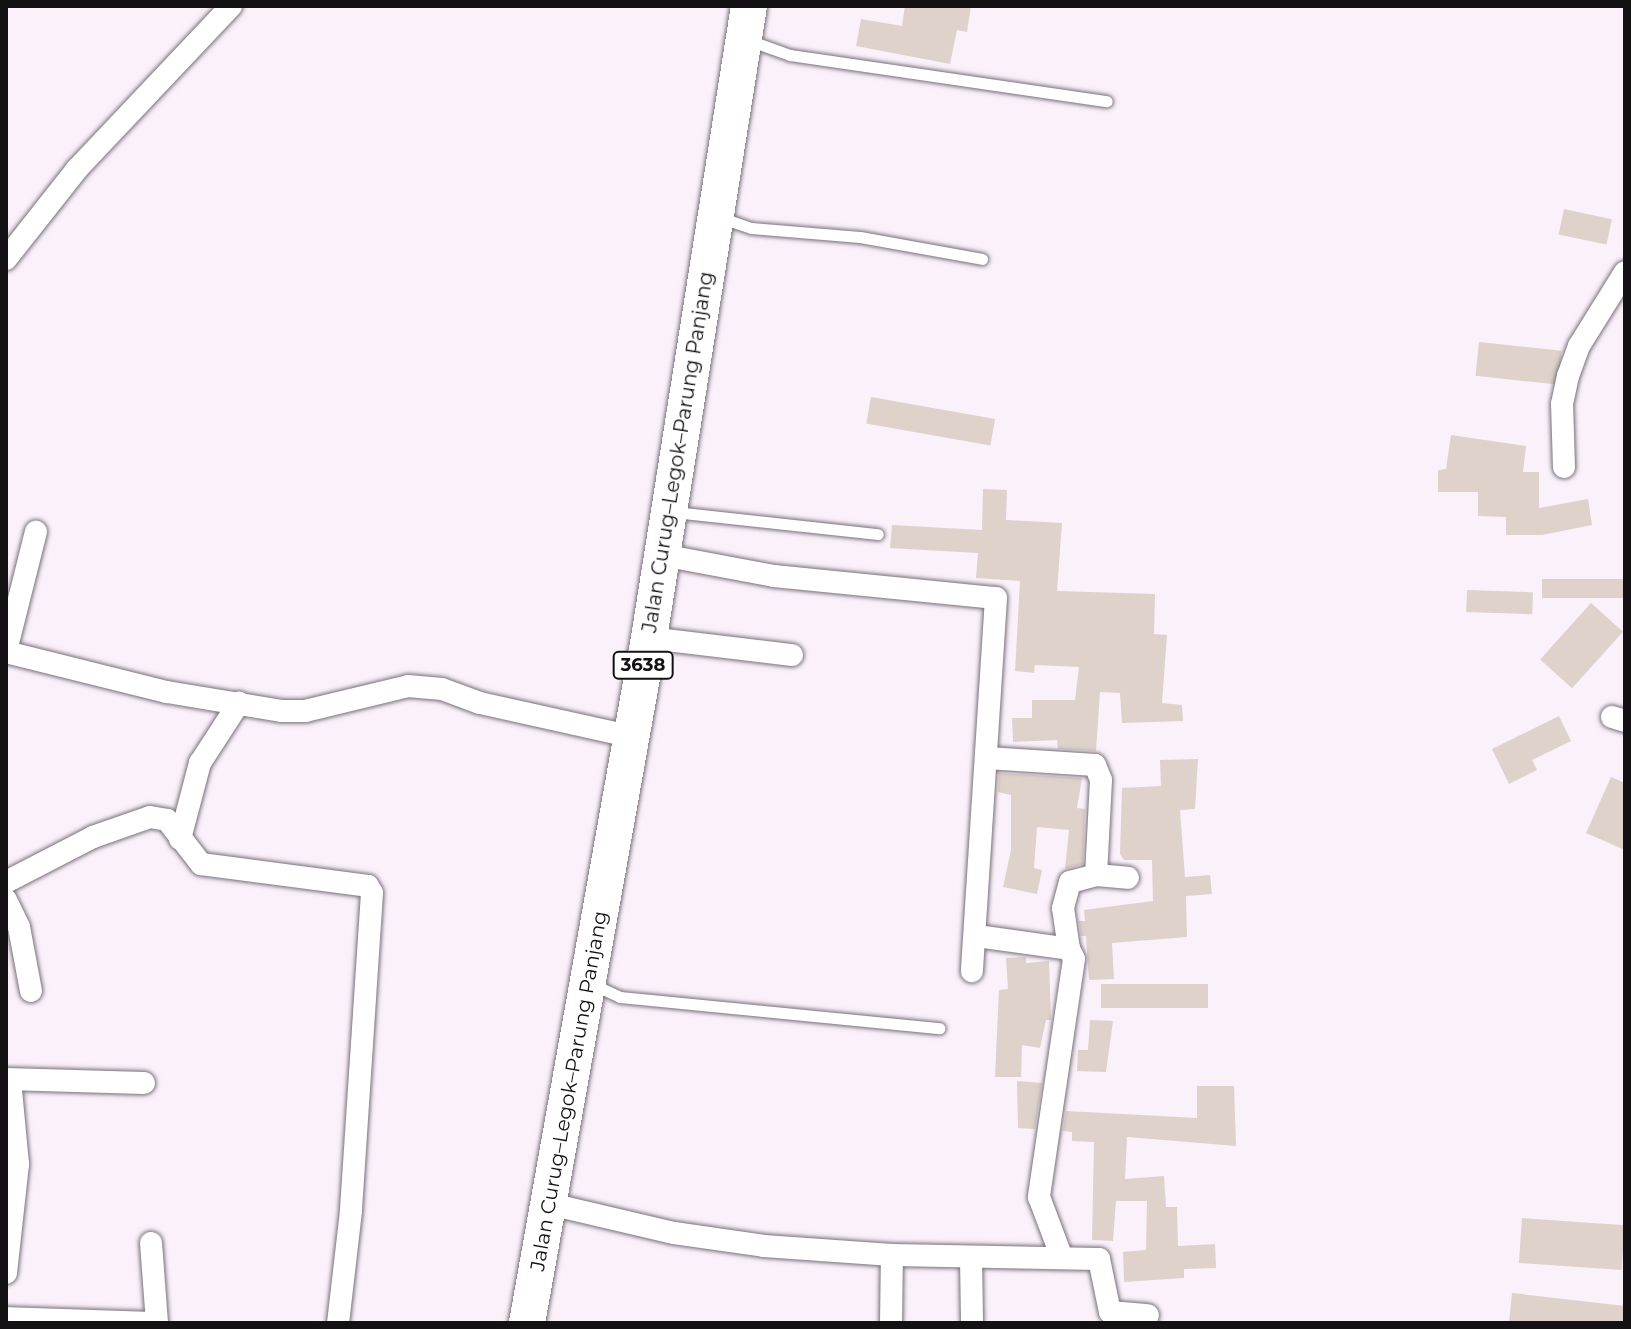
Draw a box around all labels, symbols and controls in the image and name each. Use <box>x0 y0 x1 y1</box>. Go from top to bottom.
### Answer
street label: Jalan Curug–Legok–Parung Panjang <box>638 270 718 634</box>
road number: 3638 <box>611 651 675 679</box>
street label: Jalan Curug–Legok–Parung Panjang <box>525 909 613 1273</box>

